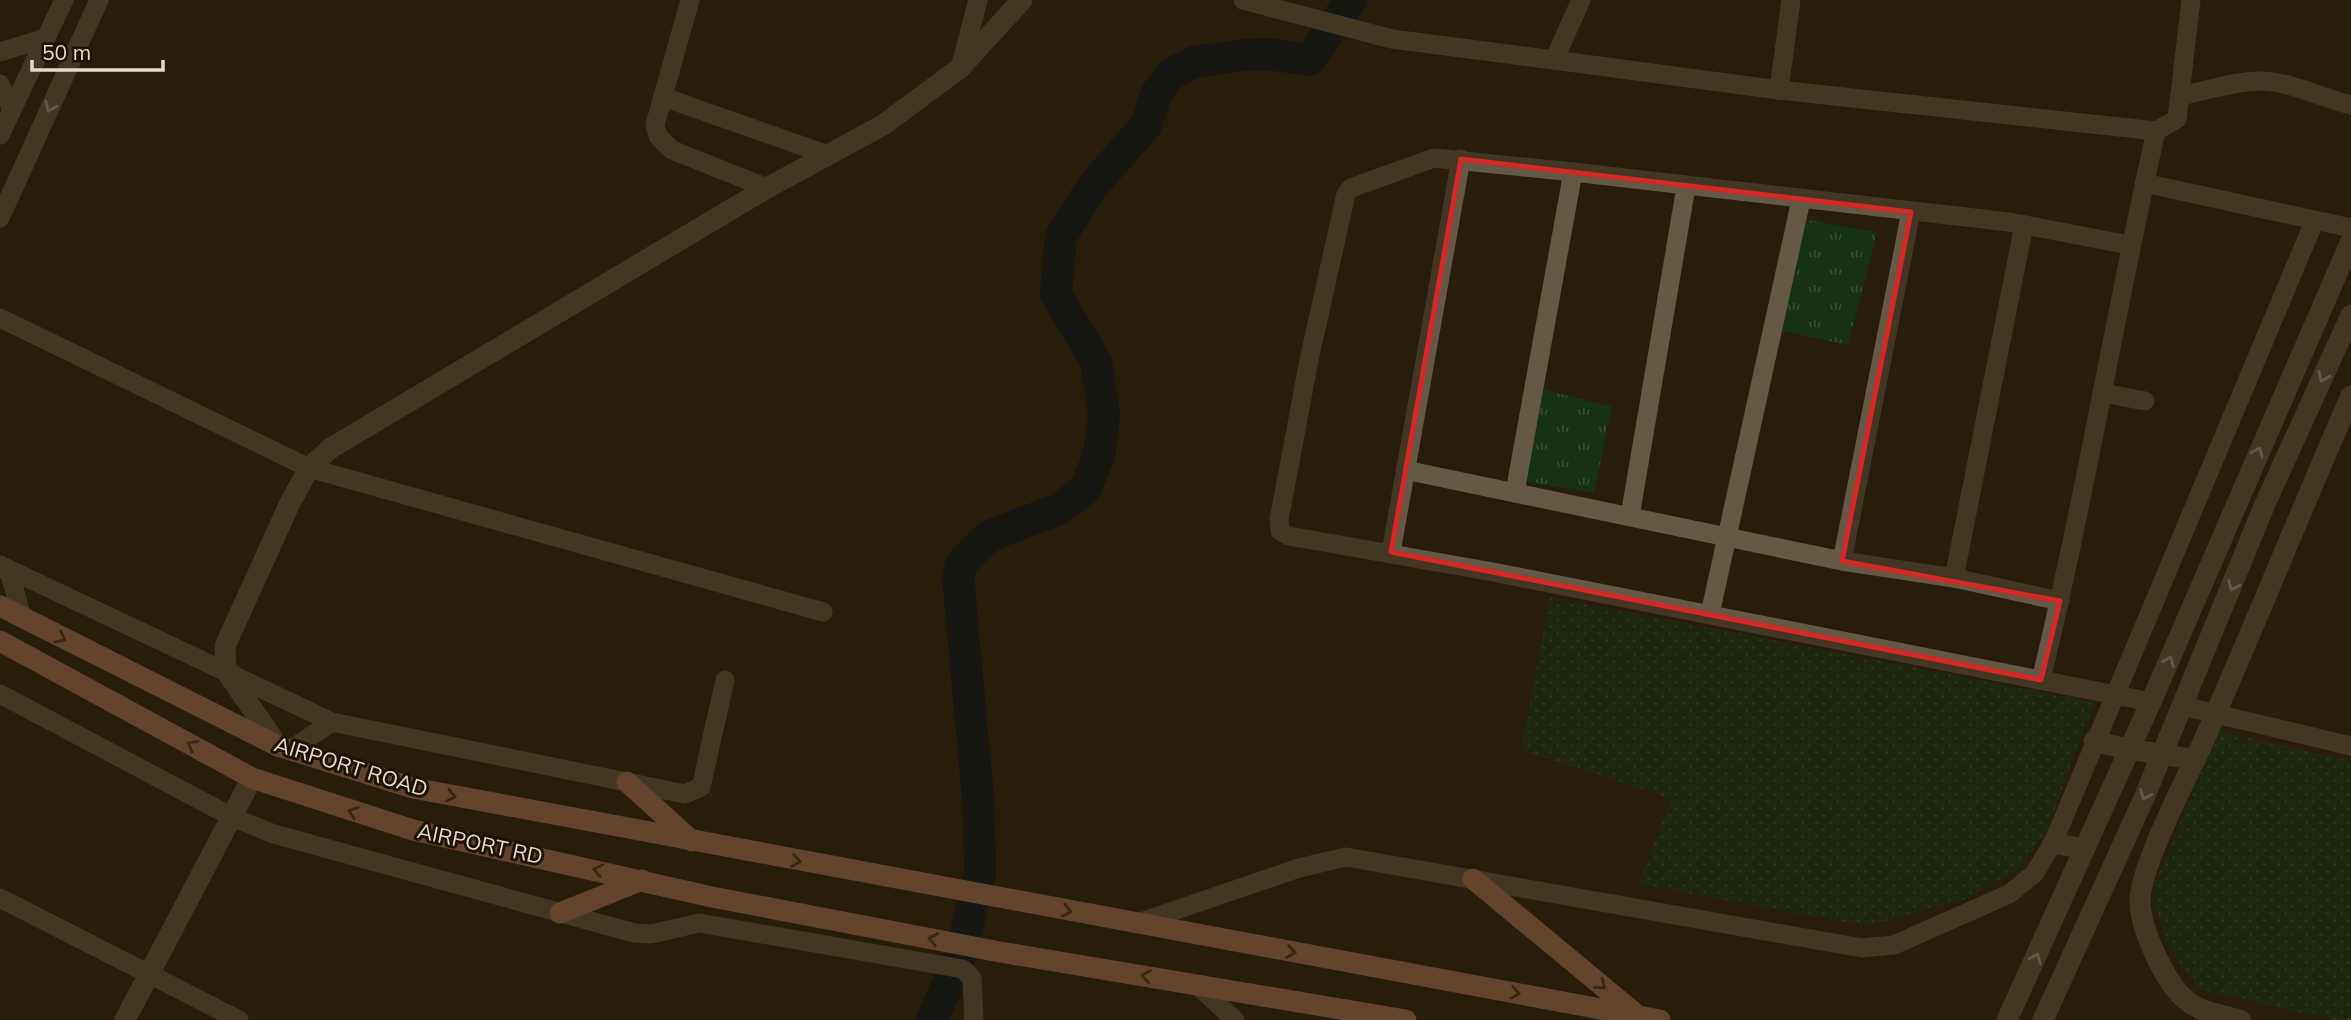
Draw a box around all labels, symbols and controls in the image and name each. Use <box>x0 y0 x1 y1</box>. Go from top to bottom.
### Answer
scale bar <box>32 28 163 72</box>
text: 50 m <box>42 39 91 65</box>
one-way arrow <box>44 100 58 112</box>
one-way arrow <box>2317 370 2331 382</box>
one-way arrow <box>2250 447 2264 459</box>
one-way arrow <box>2227 579 2241 591</box>
one-way arrow <box>54 629 66 643</box>
one-way arrow <box>2161 656 2175 668</box>
street label: AIRPORT ROAD <box>272 730 431 802</box>
one-way arrow <box>187 740 199 753</box>
one-way arrow <box>445 788 457 803</box>
one-way arrow <box>2139 788 2153 801</box>
one-way arrow <box>347 805 359 820</box>
street label: AIRPORT RD <box>415 817 545 869</box>
one-way arrow <box>790 853 802 868</box>
one-way arrow <box>592 864 604 878</box>
one-way arrow <box>1061 903 1073 918</box>
one-way arrow <box>927 933 939 948</box>
one-way arrow <box>1285 944 1297 959</box>
one-way arrow <box>2028 953 2042 965</box>
one-way arrow <box>1140 969 1152 984</box>
one-way arrow <box>1593 977 1606 989</box>
one-way arrow <box>1509 985 1521 1000</box>

